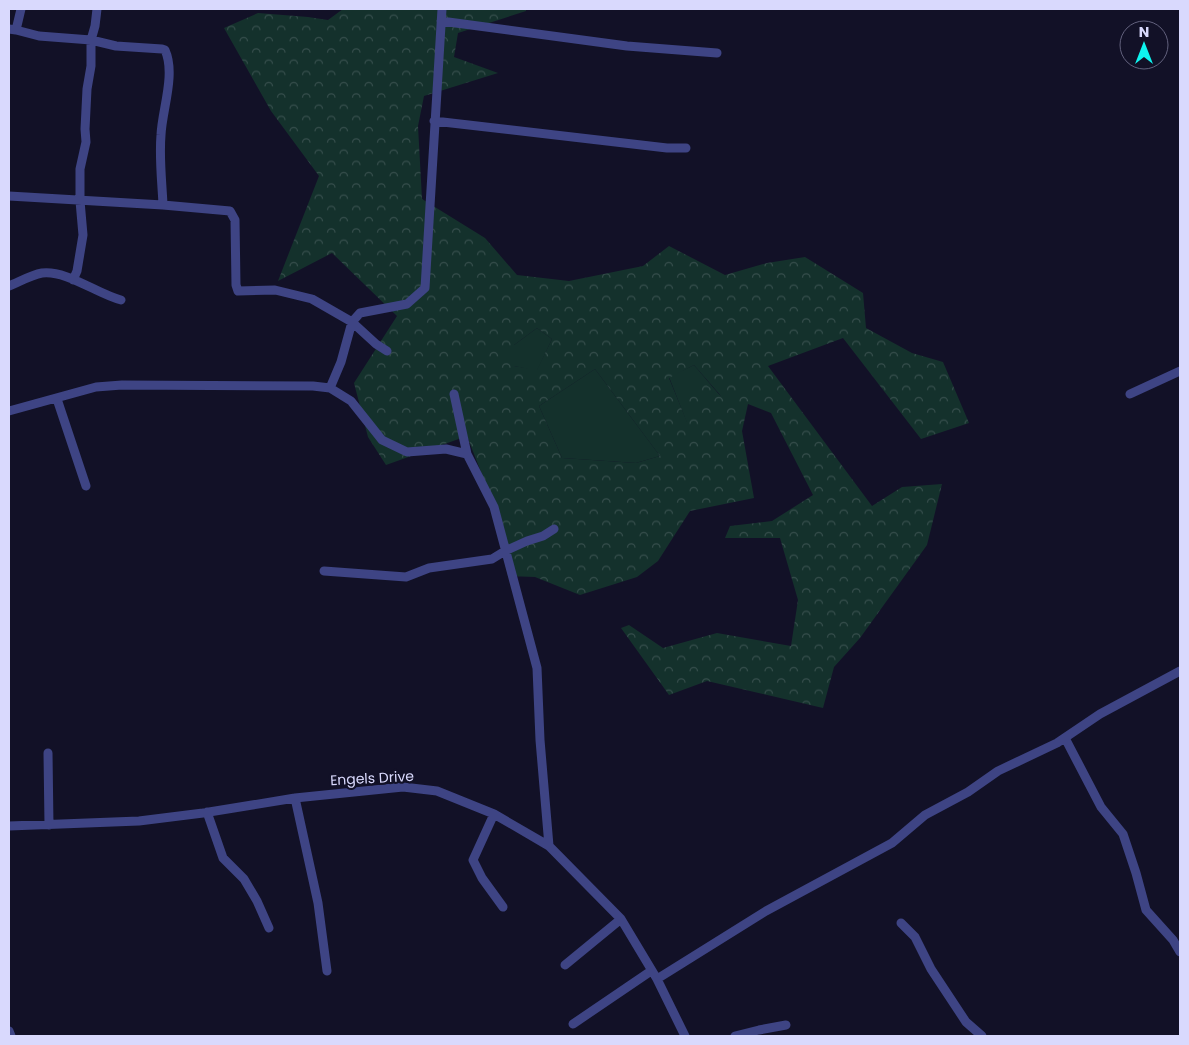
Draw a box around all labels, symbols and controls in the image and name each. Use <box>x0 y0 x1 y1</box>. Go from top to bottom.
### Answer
north arrow <box>1119 20 1169 70</box>
text: N <box>1139 22 1149 42</box>
street label: Engels Drive <box>330 766 415 790</box>

